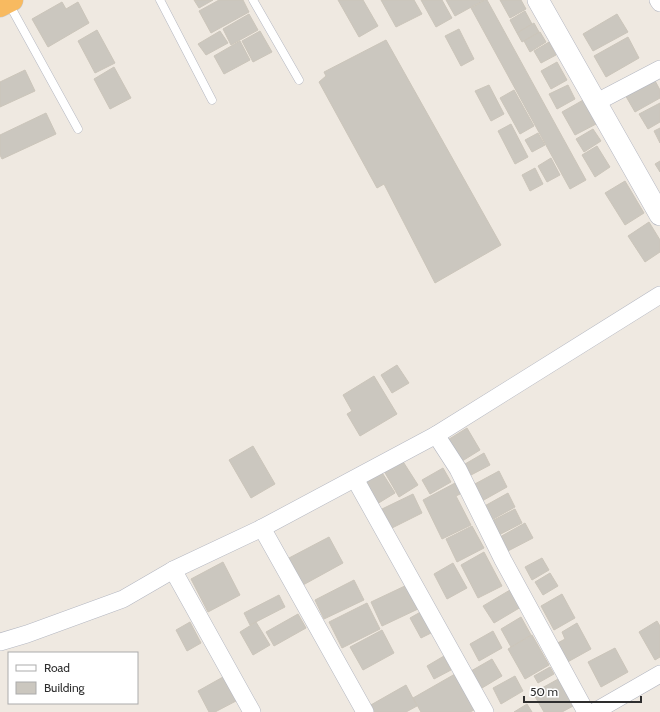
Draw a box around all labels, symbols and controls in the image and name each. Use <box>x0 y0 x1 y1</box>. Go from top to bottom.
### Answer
legend <box>8 652 138 704</box>
text: Road <box>44 660 70 675</box>
scale bar <box>524 678 641 704</box>
text: Building <box>44 680 86 695</box>
text: 50 m <box>530 684 558 699</box>

